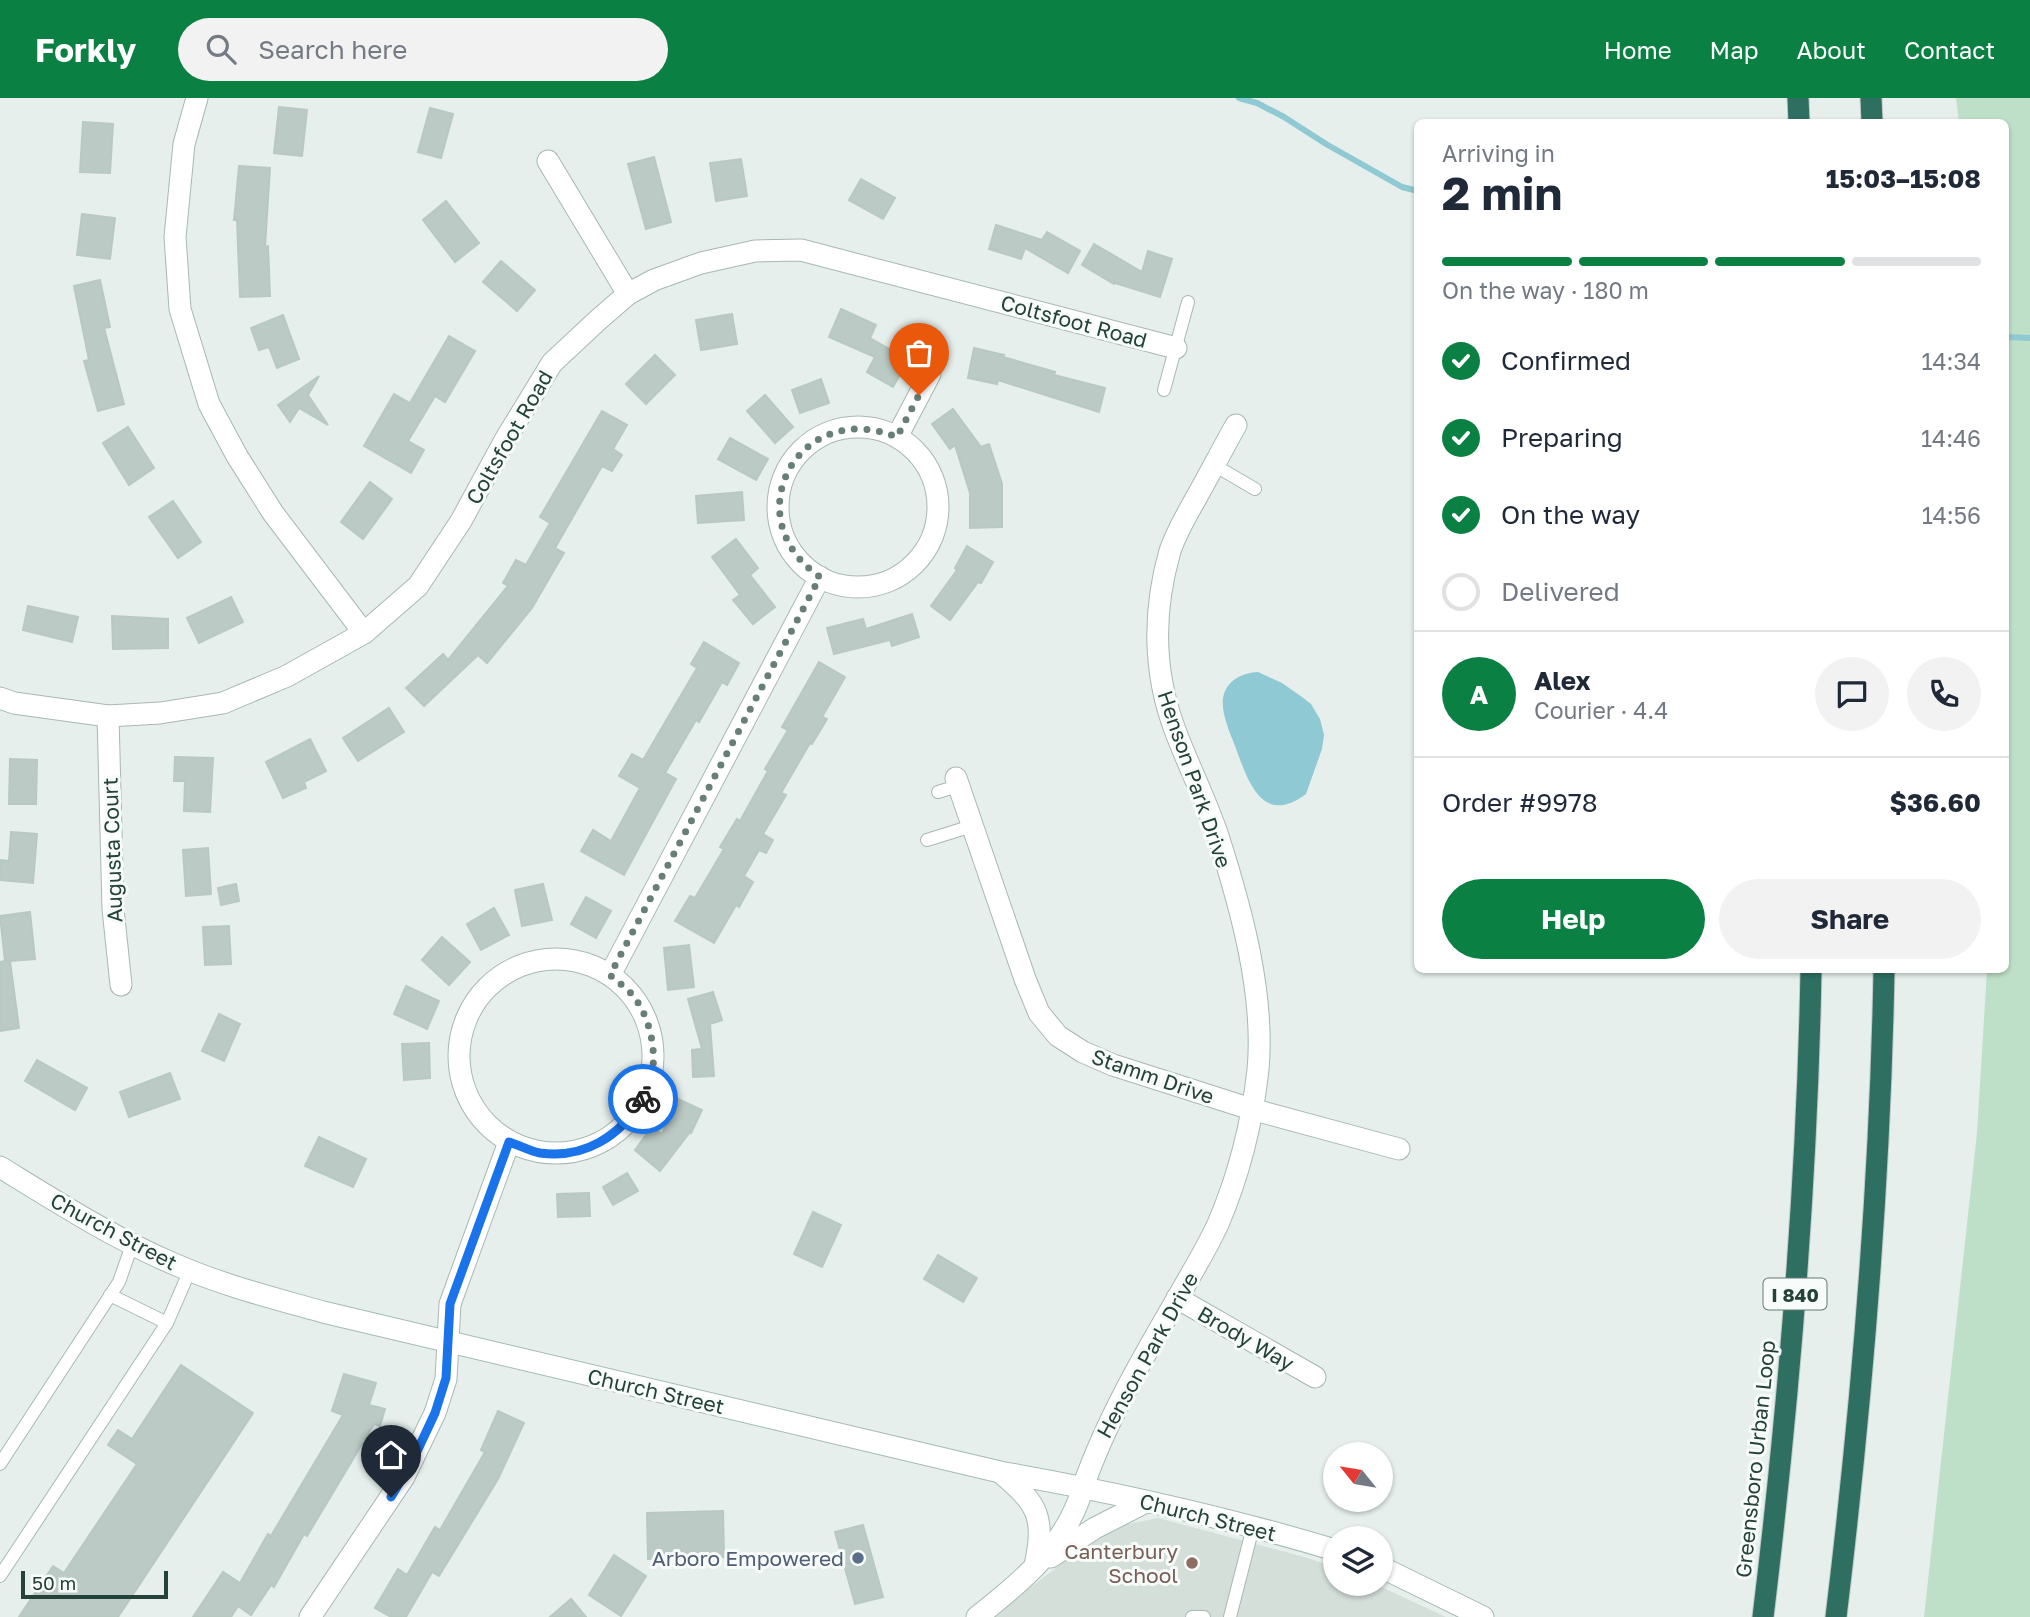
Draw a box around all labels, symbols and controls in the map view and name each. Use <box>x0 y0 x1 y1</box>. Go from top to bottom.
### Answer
search box <box>178 18 668 81</box>
text: Forkly <box>35 30 136 69</box>
icon: search <box>202 30 240 68</box>
text: Search here <box>258 34 407 65</box>
text: Home <box>1604 35 1672 64</box>
text: Map <box>1710 35 1759 64</box>
text: About <box>1797 35 1866 64</box>
text: Contact <box>1904 35 1995 64</box>
text: Arriving in <box>1442 139 1555 167</box>
text: 15:03–15:08 <box>1826 163 1981 194</box>
text: 2 min <box>1442 165 1562 220</box>
text: On the way · 180 m <box>1442 276 1649 304</box>
street label: Coltsfoot Road <box>998 289 1150 353</box>
pin <box>889 323 949 395</box>
icon: bag <box>900 334 938 372</box>
icon: check <box>1442 342 1480 380</box>
text: Confirmed <box>1501 345 1631 376</box>
text: 14:34 <box>1921 347 1981 375</box>
street label: Coltsfoot Road <box>460 365 558 509</box>
icon: check <box>1442 419 1480 457</box>
text: Preparing <box>1501 422 1623 453</box>
text: 14:46 <box>1921 424 1981 452</box>
icon: check <box>1442 496 1480 534</box>
text: On the way <box>1501 499 1640 530</box>
text: 14:56 <box>1922 501 1981 529</box>
text: Delivered <box>1501 576 1620 607</box>
button: chat <box>1815 657 1889 731</box>
button: phone <box>1907 657 1981 731</box>
text: Alex <box>1534 665 1591 696</box>
text: A <box>1470 679 1488 710</box>
street label: Henson Park Drive <box>1152 687 1238 871</box>
text: Courier · 4.4 <box>1534 696 1668 724</box>
street label: Augusta Court <box>96 777 128 923</box>
text: Order #9978 <box>1442 787 1598 818</box>
text: $36.60 <box>1889 787 1981 818</box>
button: Help <box>1442 879 1705 959</box>
button: Share <box>1719 879 1981 959</box>
street label: Stamm Drive <box>1088 1043 1218 1109</box>
courier <box>608 1064 678 1134</box>
icon: bike <box>624 1080 662 1118</box>
street label: Church Street <box>46 1187 182 1275</box>
street label: Henson Park Drive <box>1091 1267 1203 1443</box>
road number: I 840 <box>1764 1278 1826 1310</box>
street label: Brody Way <box>1193 1300 1299 1376</box>
street label: Greensboro Urban Loop <box>1730 1339 1780 1579</box>
street label: Church Street <box>585 1363 727 1419</box>
pin <box>361 1425 421 1497</box>
icon: home <box>372 1436 410 1474</box>
north arrow <box>1323 1442 1393 1512</box>
map controls <box>1323 1442 1393 1596</box>
street label: Church Street <box>1137 1487 1279 1547</box>
button: layers <box>1323 1526 1393 1596</box>
place label: Canterbury School <box>1064 1538 1178 1588</box>
place label: Arboro Empowered <box>652 1545 844 1571</box>
marker: Arboro Empowered <box>850 1550 866 1566</box>
marker: Canterbury School <box>1184 1555 1200 1571</box>
scale bar <box>21 1568 168 1600</box>
text: 50 m <box>32 1571 76 1594</box>

